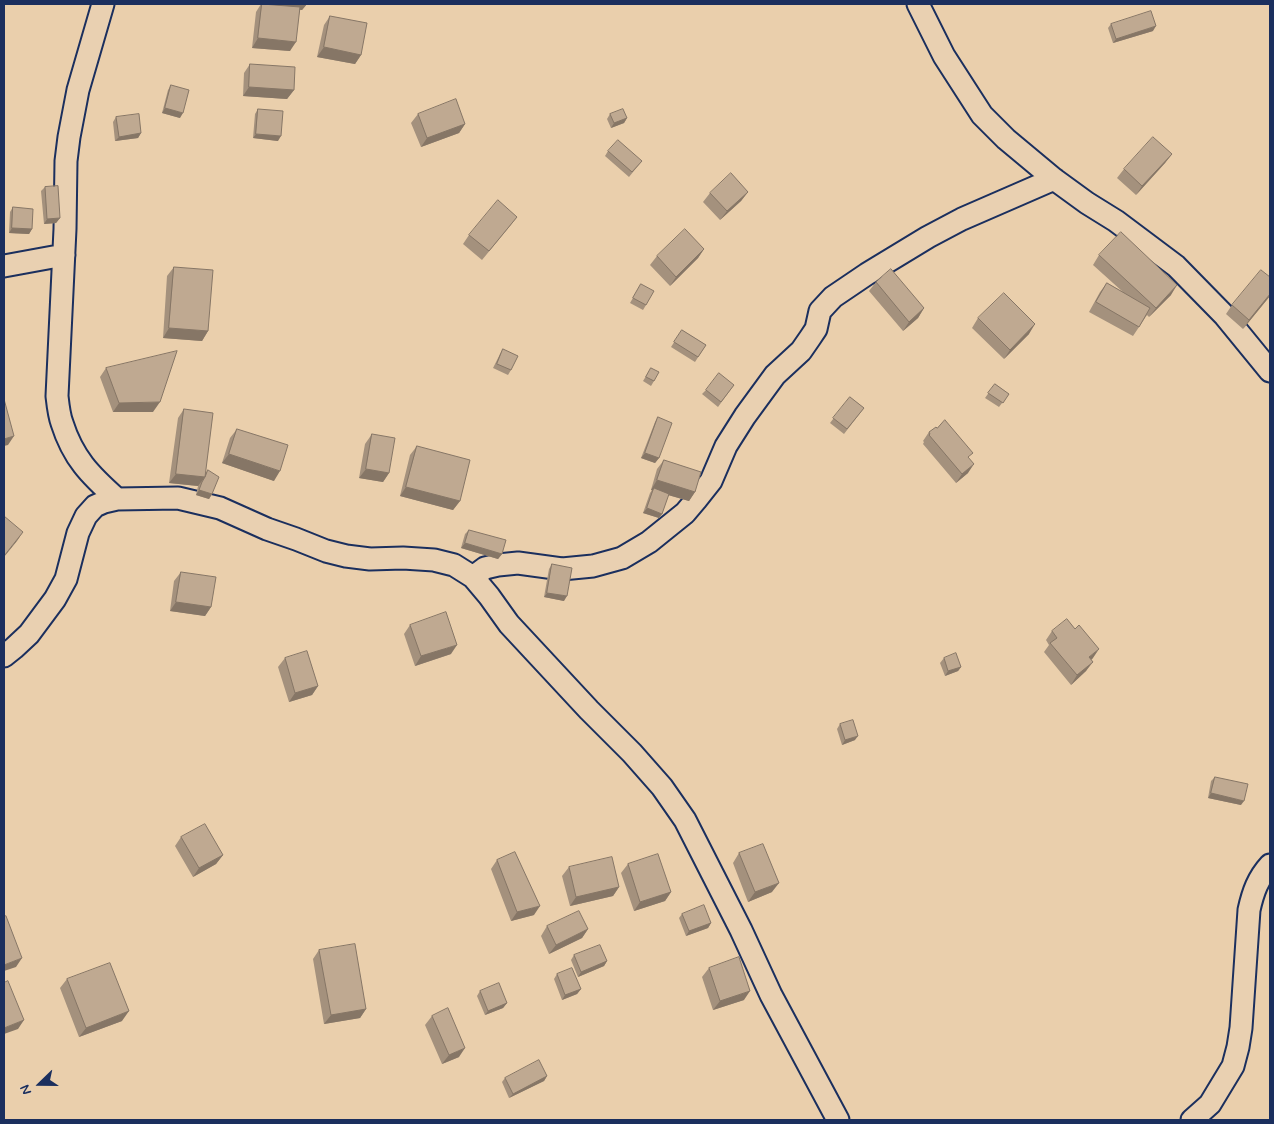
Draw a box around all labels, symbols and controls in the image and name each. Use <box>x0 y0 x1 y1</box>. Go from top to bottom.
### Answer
north arrow <box>15 1059 65 1109</box>
text: N <box>16 1082 36 1097</box>

